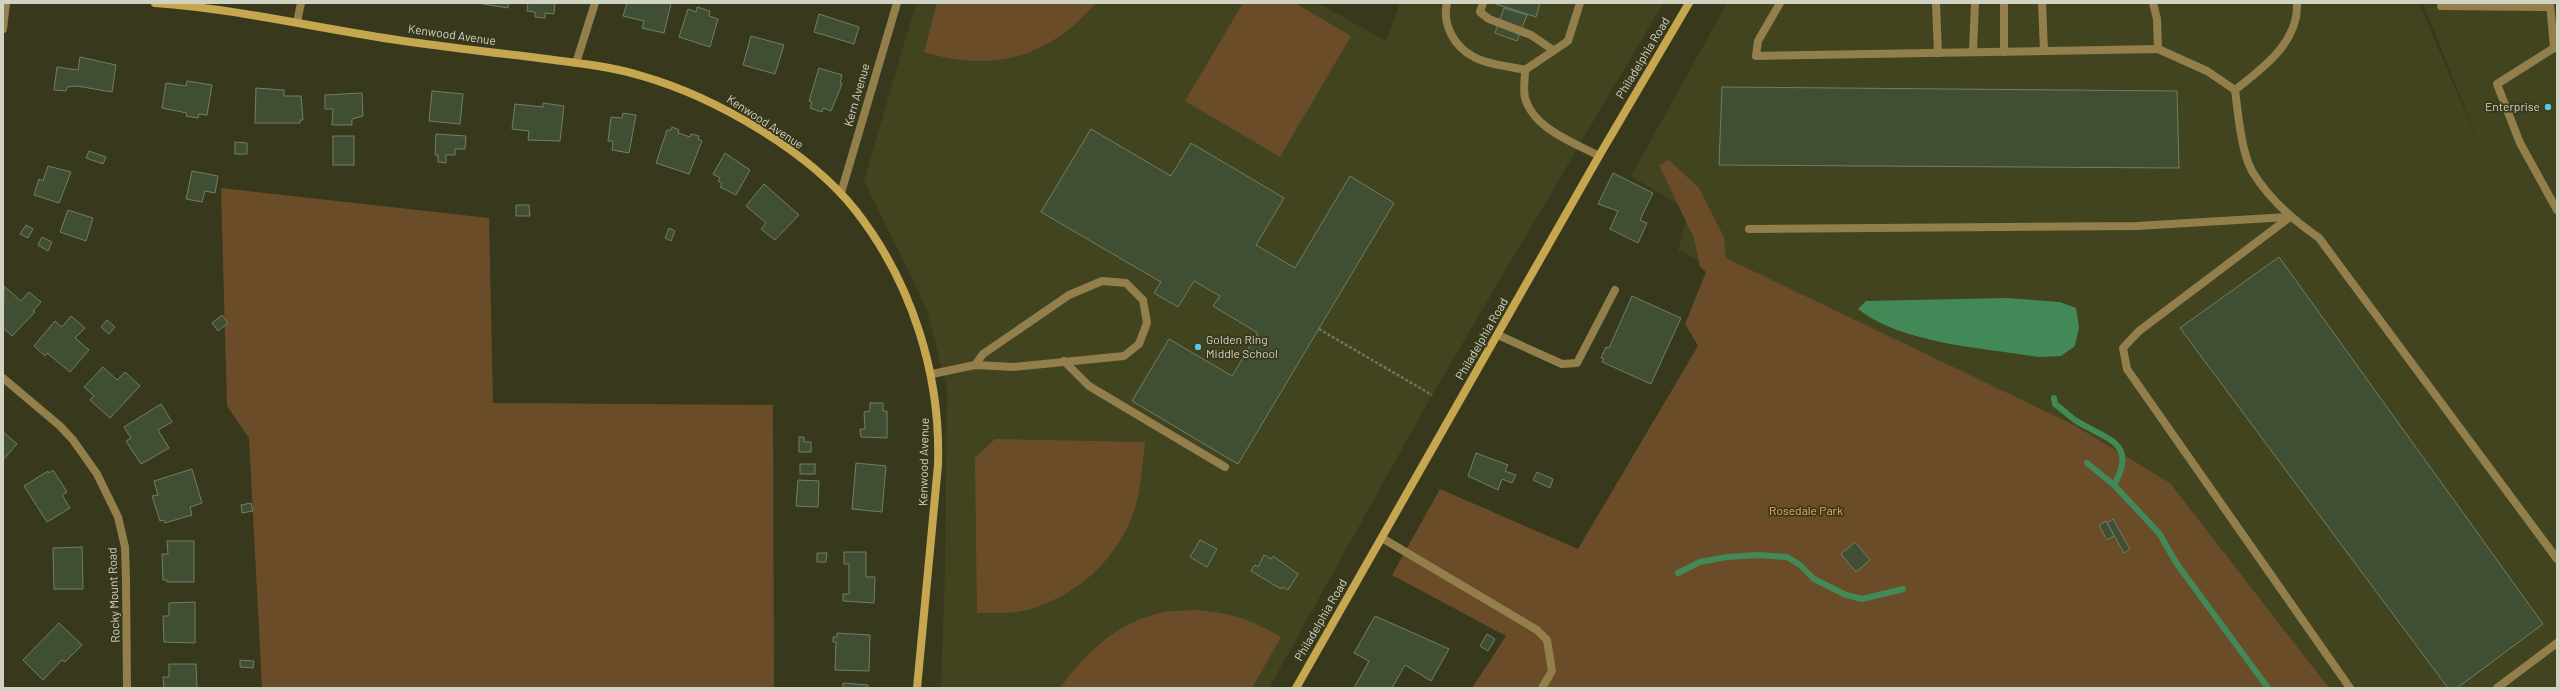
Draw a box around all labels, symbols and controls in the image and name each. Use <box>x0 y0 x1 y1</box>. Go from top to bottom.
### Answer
street label: Philadelphia Road <box>1612 14 1672 101</box>
street label: Kenwood Avenue <box>407 21 497 47</box>
street label: Kern Avenue <box>840 62 872 128</box>
street label: Kenwood Avenue <box>725 91 806 151</box>
place label: Enterprise <box>2485 99 2540 113</box>
marker: Enterprise <box>2543 102 2553 112</box>
street label: Philadelphia Road <box>1452 295 1510 382</box>
place label: Golden Ring Middle School <box>1206 332 1278 360</box>
marker: Golden Ring Middle School <box>1193 342 1203 352</box>
street label: Kenwood Avenue <box>915 418 931 506</box>
park label: Rosedale Park <box>1769 503 1843 517</box>
street label: Rocky Mount Road <box>104 547 122 643</box>
street label: Philadelphia Road <box>1291 576 1349 663</box>

